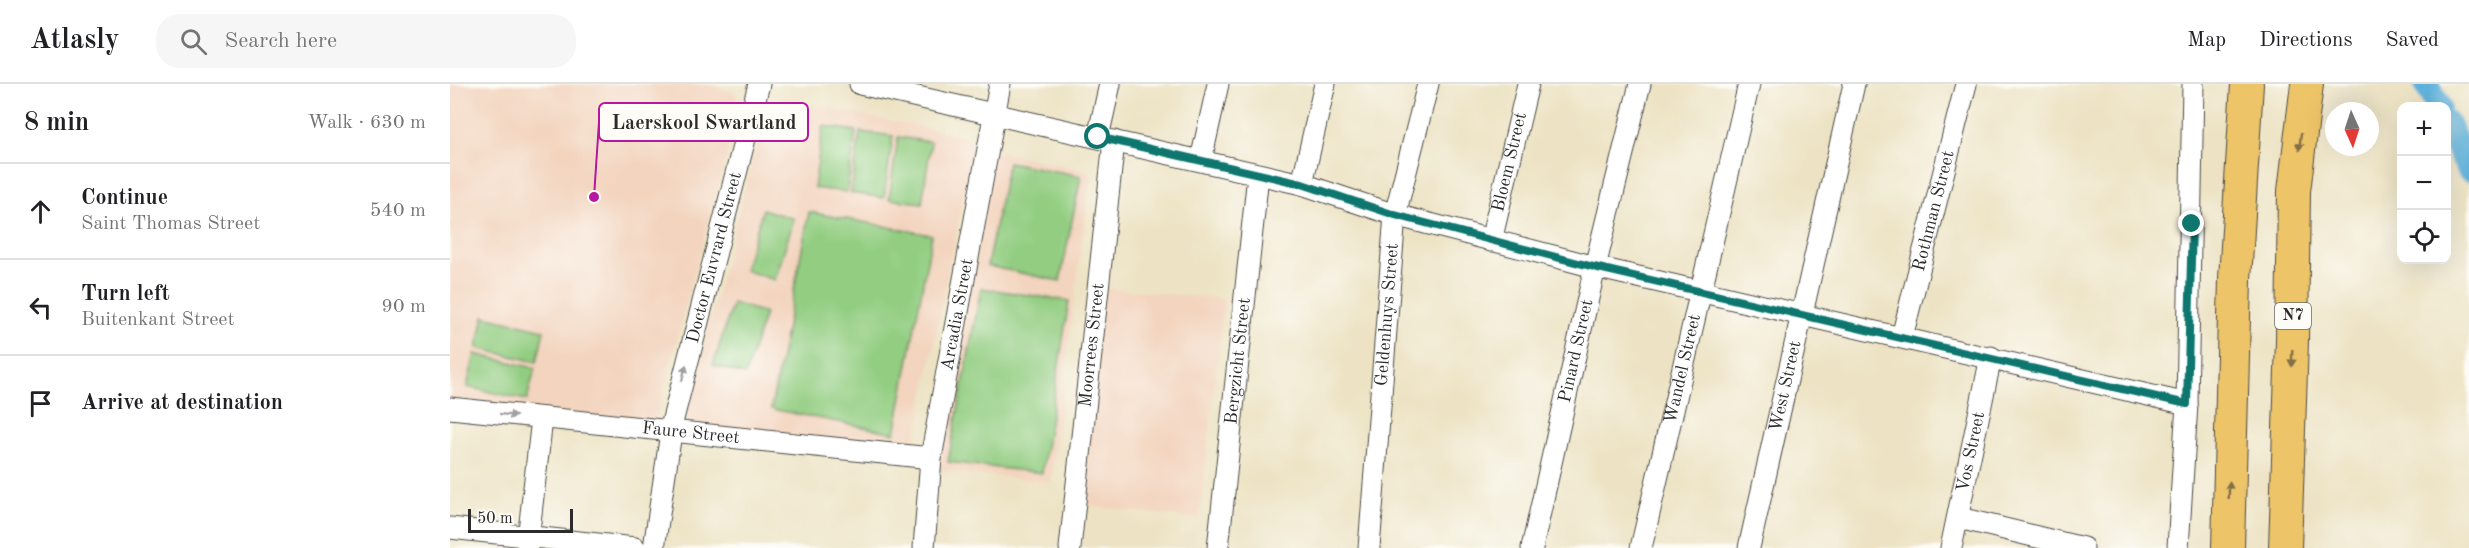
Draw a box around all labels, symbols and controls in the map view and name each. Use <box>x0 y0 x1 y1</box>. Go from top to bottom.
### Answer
search box <box>156 14 576 68</box>
icon: search <box>177 25 210 58</box>
text: Atlasly <box>30 27 120 55</box>
text: Search here <box>225 30 337 52</box>
text: Map <box>2187 30 2226 51</box>
text: Directions <box>2259 30 2353 51</box>
text: Saved <box>2386 30 2439 51</box>
north arrow <box>2325 102 2379 156</box>
map controls <box>2397 102 2451 264</box>
button: + <box>2397 102 2451 156</box>
callout: Laerskool Swartland <box>599 103 808 141</box>
text: 8 min <box>24 110 89 136</box>
street label: Bloem Street <box>1489 111 1530 214</box>
text: Walk · 630 m <box>307 113 426 133</box>
text: Laerskool Swartland <box>612 114 797 134</box>
route start <box>1084 123 1110 149</box>
one-way arrow <box>2295 133 2305 152</box>
street label: Rothman Street <box>1910 149 1958 273</box>
button: − <box>2397 156 2451 210</box>
street label: Doctor Euvrard Street <box>684 170 745 345</box>
text: Continue <box>81 187 168 209</box>
icon: ahead <box>24 195 57 228</box>
text: 540 m <box>370 201 426 221</box>
route end <box>2178 210 2204 236</box>
button: locate <box>2397 210 2451 264</box>
text: Saint Thomas Street <box>81 214 260 234</box>
street label: Geldenhuys Street <box>1373 243 1402 387</box>
street label: Arcadia Street <box>938 257 977 372</box>
street label: Moorrees Street <box>1076 282 1108 408</box>
text: Turn left <box>81 283 170 305</box>
icon: left <box>24 291 57 324</box>
text: 90 m <box>381 297 426 317</box>
street label: Bergzicht Street <box>1222 297 1254 425</box>
street label: Pinard Street <box>1556 298 1596 404</box>
road number: N7 <box>2275 303 2311 329</box>
text: Buitenkant Street <box>81 310 235 330</box>
street label: Wandel Street <box>1661 312 1704 425</box>
street label: West Street <box>1767 339 1805 433</box>
one-way arrow <box>2287 348 2296 367</box>
one-way arrow <box>680 364 690 383</box>
icon: arrive <box>24 387 57 420</box>
text: Arrive at destination <box>81 392 283 414</box>
one-way arrow <box>499 410 518 419</box>
street label: Vos Street <box>1954 410 1988 494</box>
street label: Faure Street <box>641 419 740 447</box>
one-way arrow <box>2225 480 2234 499</box>
scale bar <box>468 506 573 534</box>
text: 50 m <box>477 511 513 527</box>

